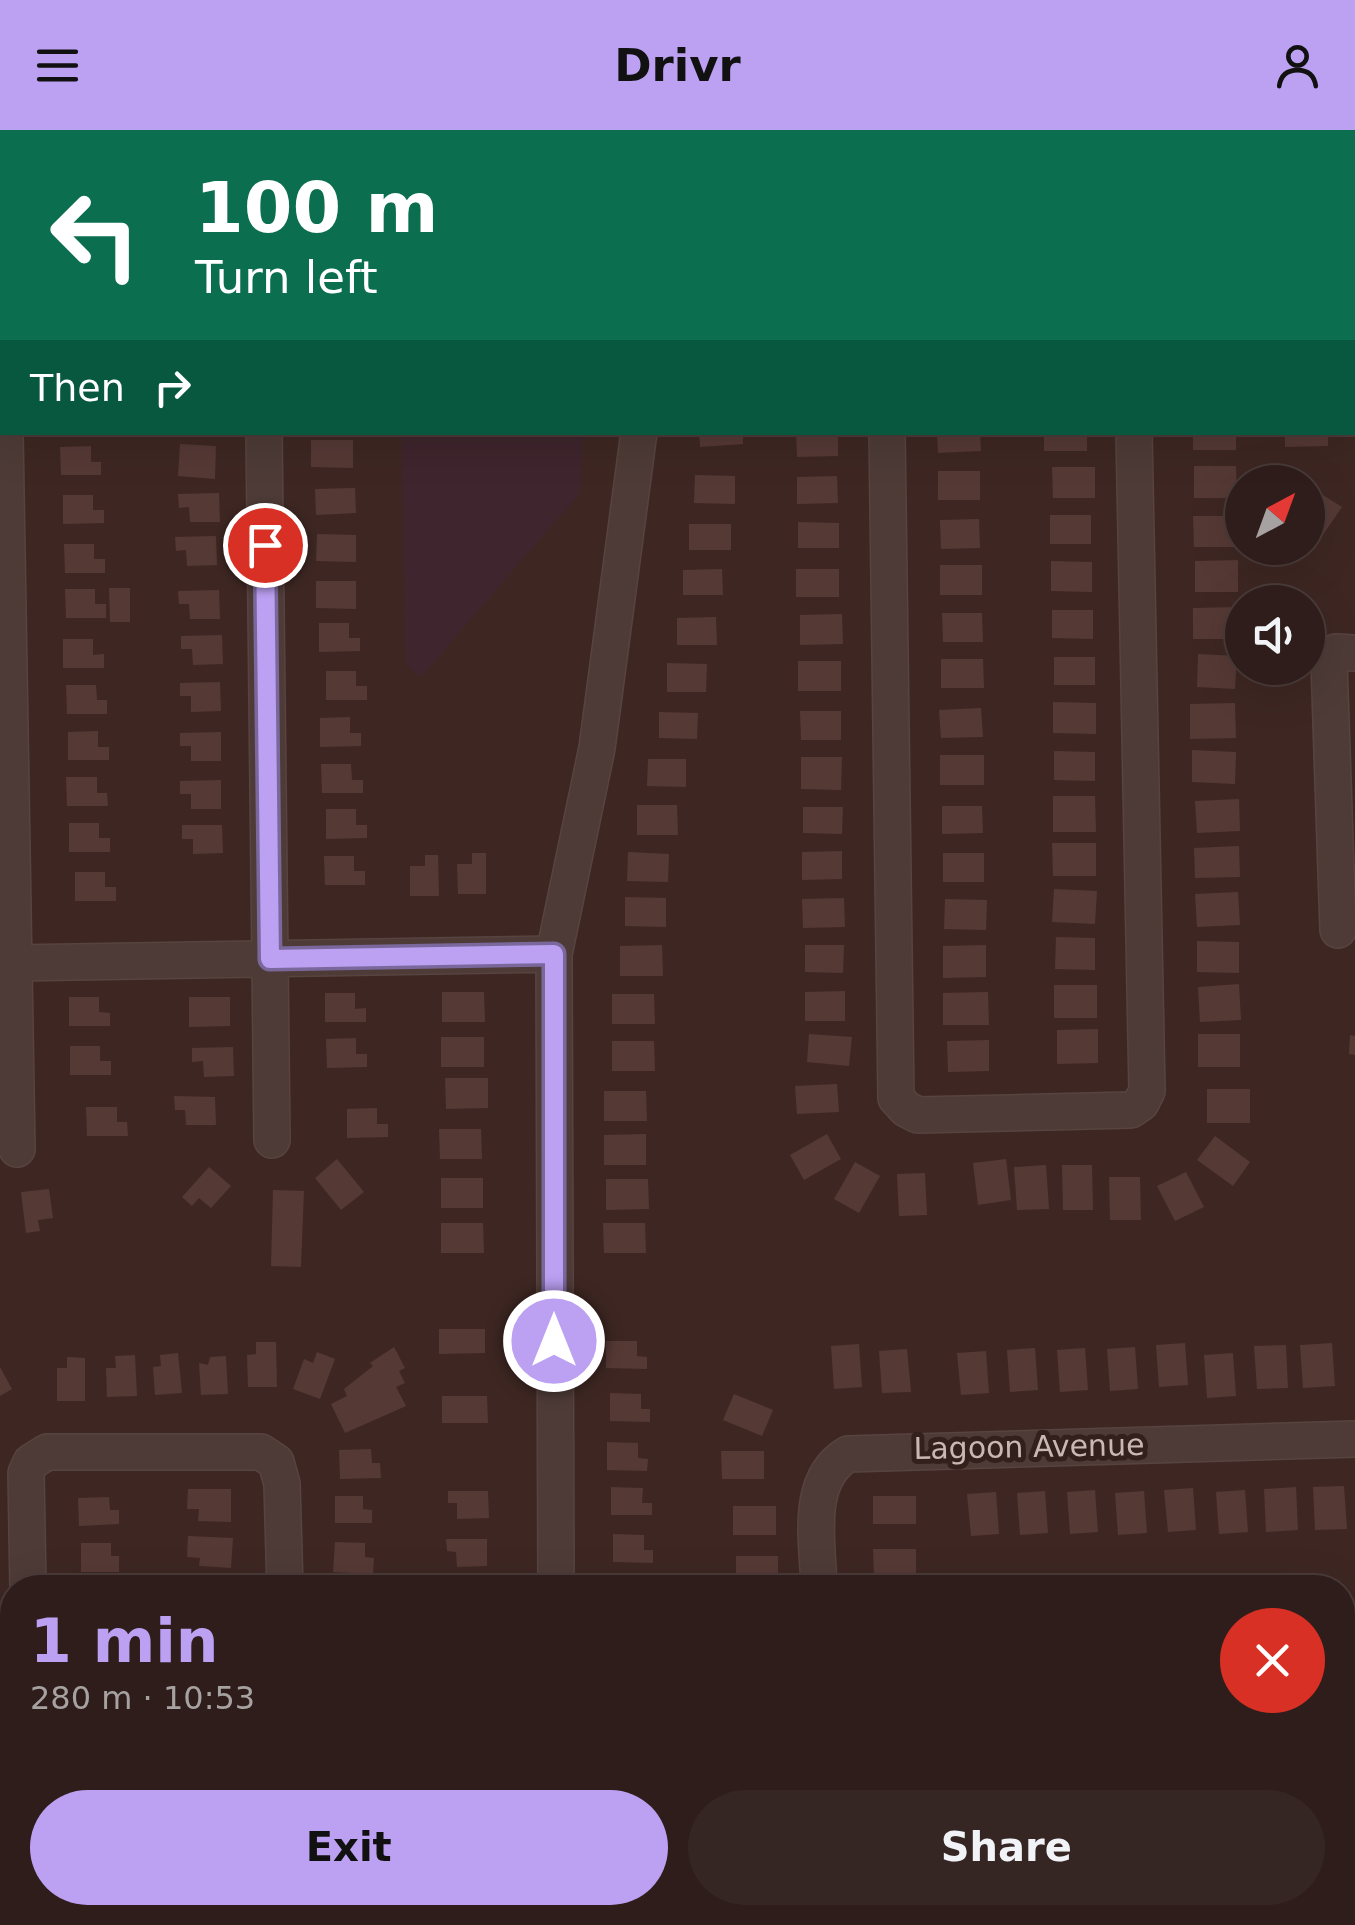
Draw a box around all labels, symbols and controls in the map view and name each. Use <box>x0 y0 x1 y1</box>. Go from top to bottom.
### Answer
icon: menu <box>30 38 85 93</box>
icon: person <box>1270 38 1325 93</box>
text: Drivr <box>614 39 741 92</box>
text: 100 m <box>195 167 438 249</box>
icon: left <box>30 170 160 300</box>
text: Turn left <box>195 251 378 304</box>
icon: right <box>145 360 200 415</box>
text: Then <box>30 366 125 410</box>
north arrow <box>1225 465 1325 565</box>
map controls <box>1225 465 1325 685</box>
pin <box>223 503 308 588</box>
icon: arrive <box>238 518 293 573</box>
button: sound <box>1225 585 1325 685</box>
position arrow <box>502 1289 606 1393</box>
street label: Lagoon Avenue <box>913 1427 1145 1466</box>
text: 1 min <box>30 1606 218 1676</box>
button: close <box>1220 1608 1325 1713</box>
text: 280 m · 10:53 <box>30 1679 255 1717</box>
button: Exit <box>30 1790 668 1905</box>
button: Share <box>688 1790 1325 1905</box>

